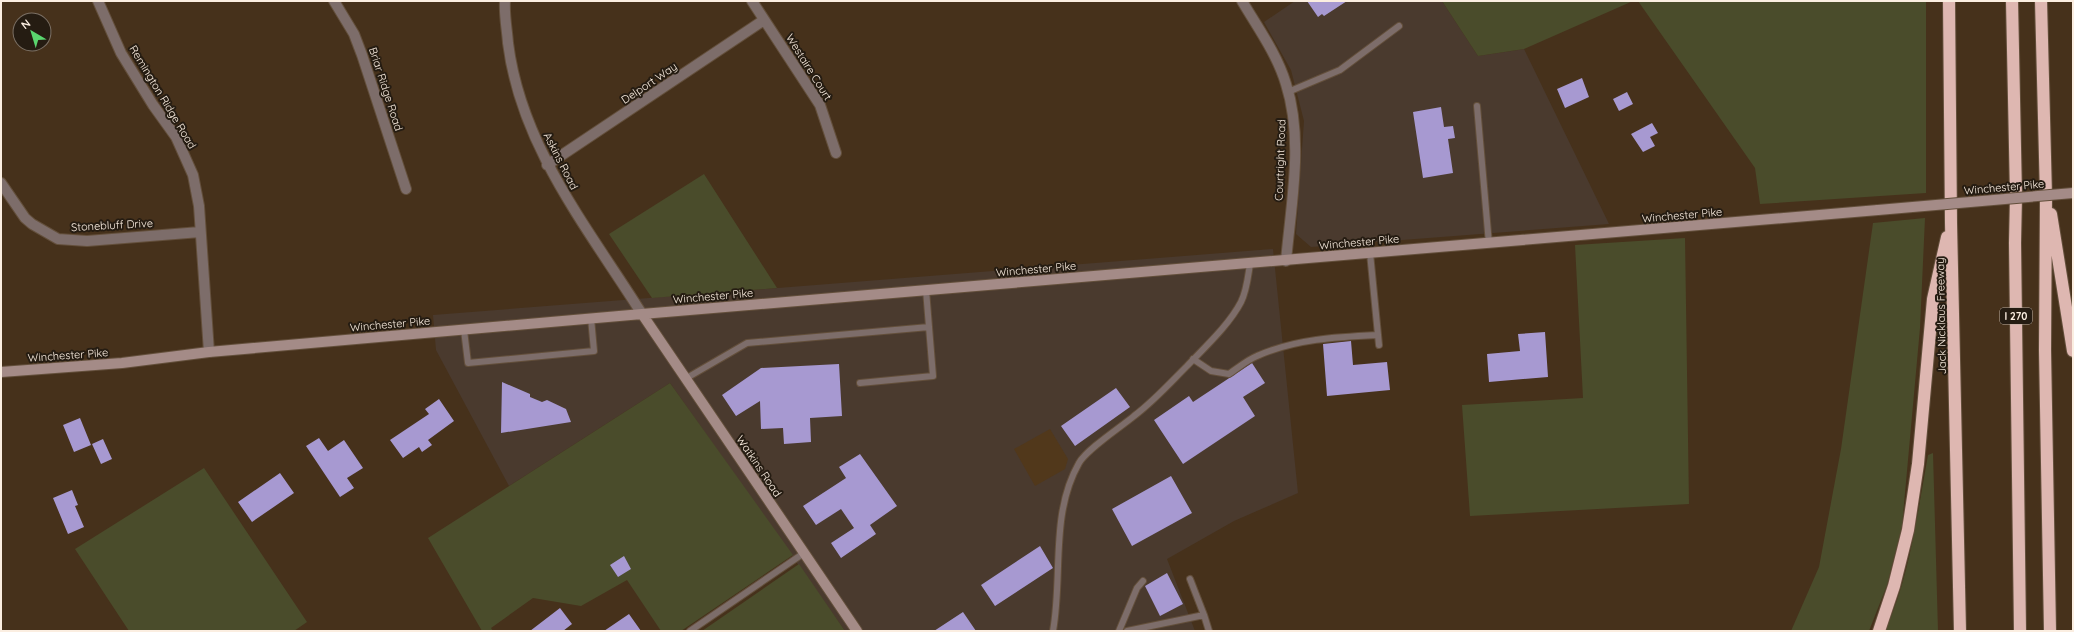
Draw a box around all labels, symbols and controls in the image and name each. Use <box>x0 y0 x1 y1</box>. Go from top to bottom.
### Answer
north arrow <box>12 12 52 52</box>
text: N <box>18 16 33 32</box>
street label: Westaire Court <box>783 31 835 103</box>
street label: Remington Ridge Road <box>127 43 199 151</box>
street label: Briar Ridge Road <box>366 45 406 133</box>
street label: Delport Way <box>618 59 680 107</box>
street label: Courtright Road <box>1272 119 1288 201</box>
street label: Askins Road <box>541 130 581 192</box>
street label: Winchester Pike <box>1963 177 2045 197</box>
street label: Winchester Pike <box>1641 205 1723 225</box>
street label: Stonebluff Drive <box>71 216 153 234</box>
street label: Winchester Pike <box>1318 232 1400 252</box>
street label: Jack Nicklaus Freeway <box>1933 258 1949 374</box>
street label: Winchester Pike <box>995 259 1077 279</box>
street label: Winchester Pike <box>672 286 754 306</box>
road number: I 270 <box>2000 308 2032 324</box>
street label: Winchester Pike <box>349 314 431 334</box>
street label: Winchester Pike <box>27 345 109 365</box>
street label: Watkins Road <box>733 433 785 499</box>

